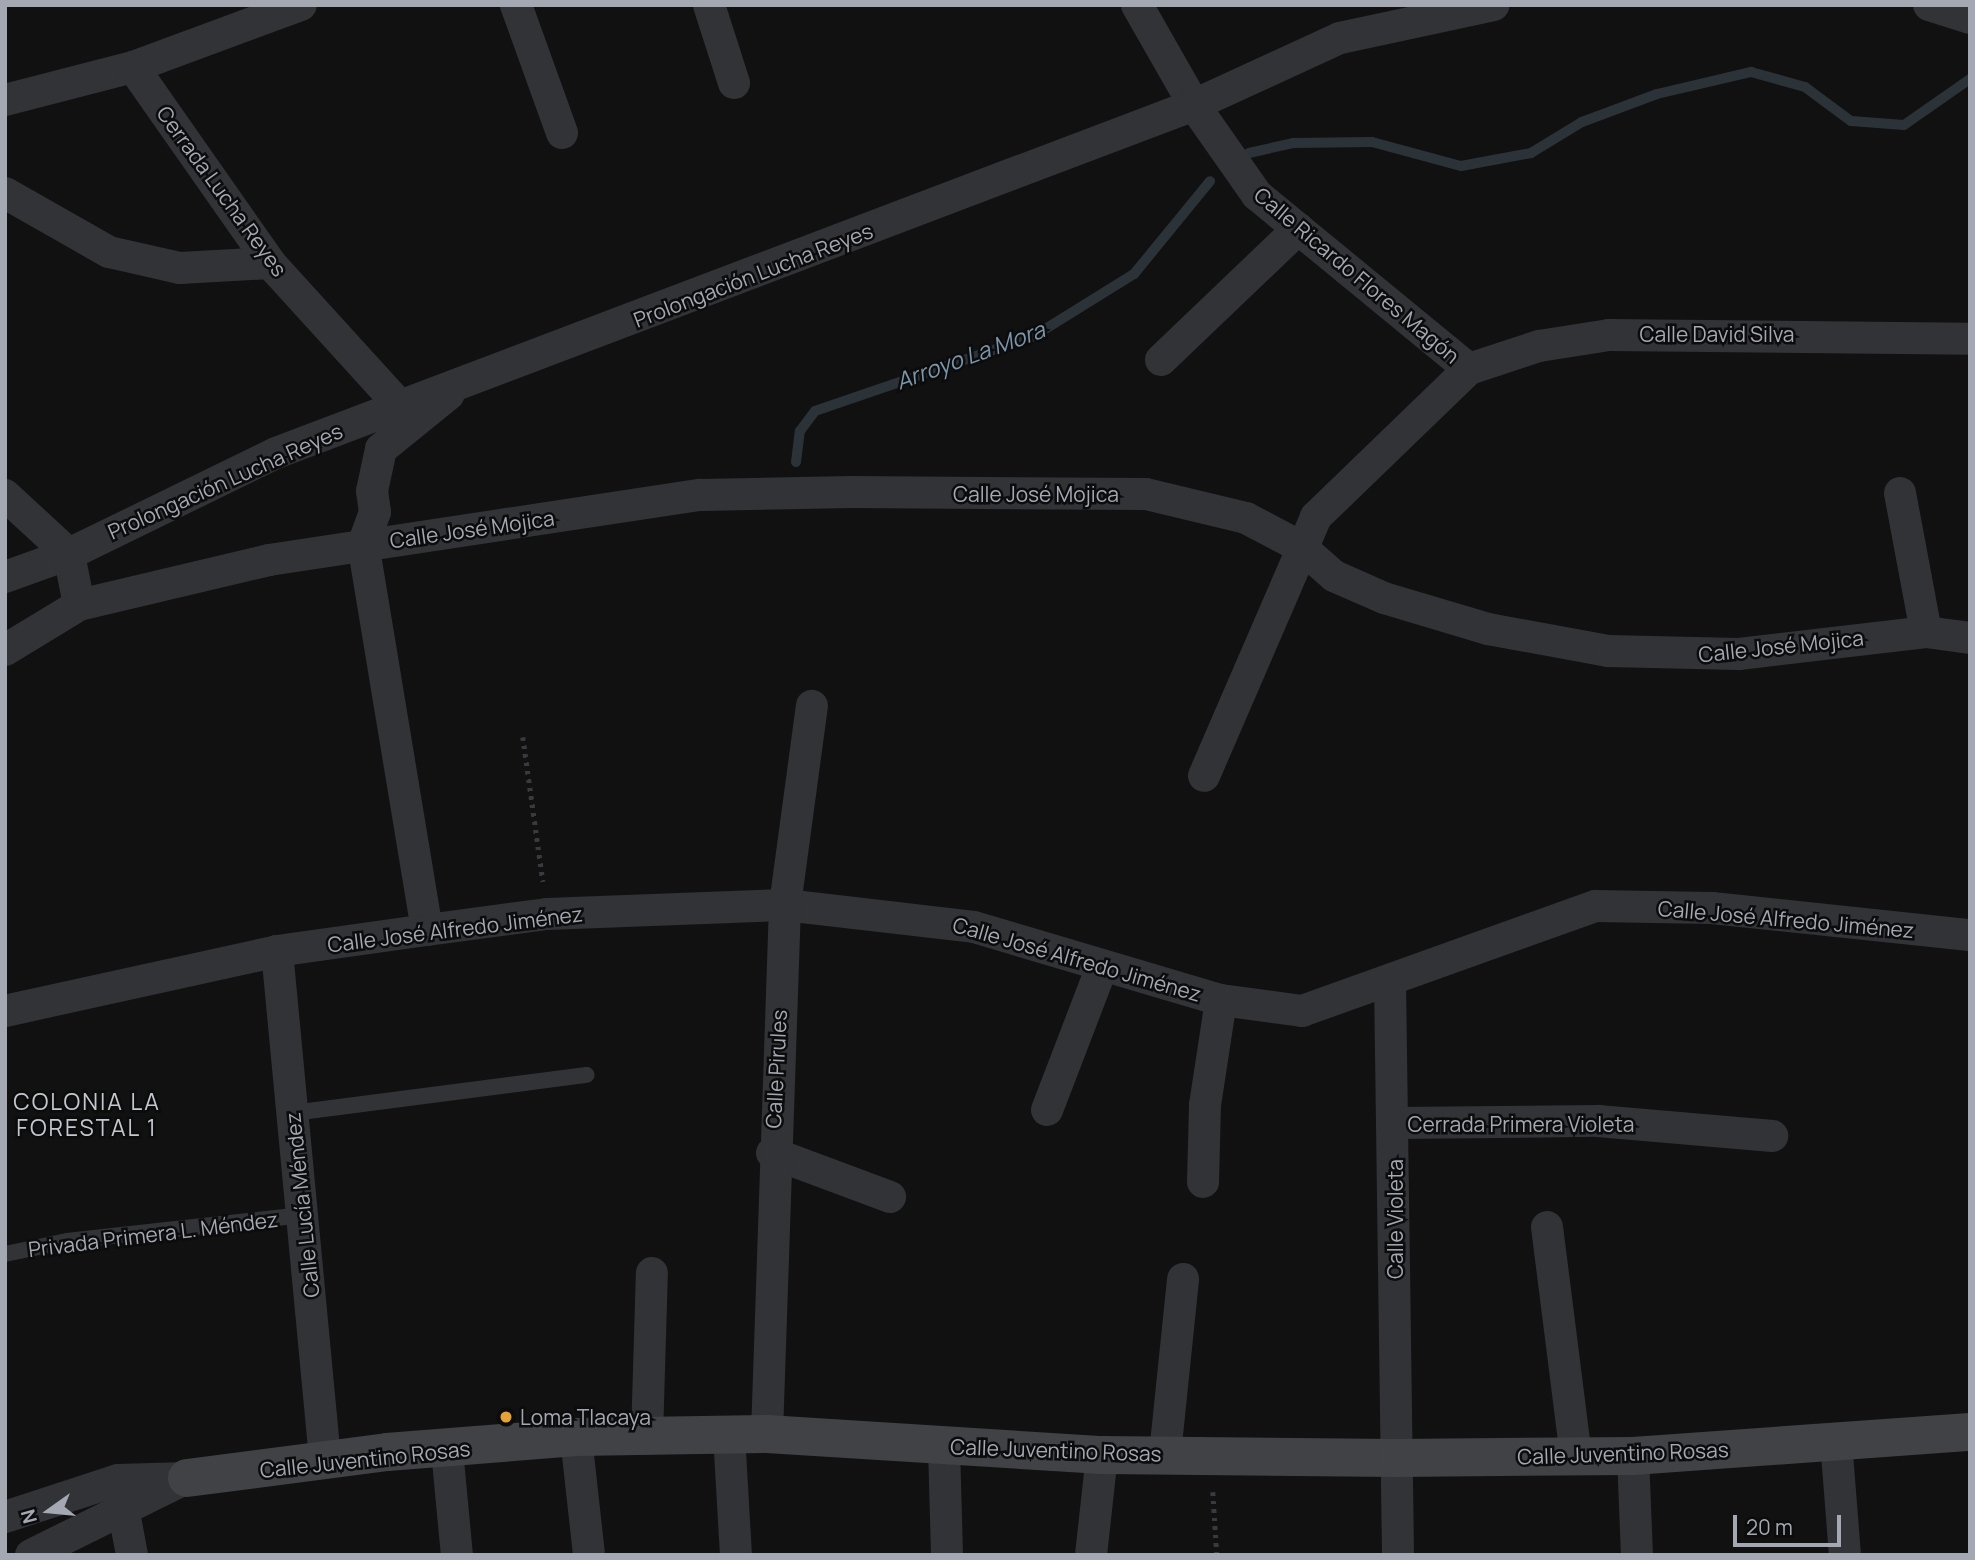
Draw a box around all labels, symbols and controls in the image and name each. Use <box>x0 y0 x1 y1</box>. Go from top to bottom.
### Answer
street label: Cerrada Lucha Reyes <box>152 101 292 281</box>
street label: Calle Ricardo Flores Magón <box>1249 182 1465 368</box>
street label: Prolongación Lucha Reyes <box>630 218 876 332</box>
water label: Arroyo La Mora <box>892 315 1048 395</box>
street label: Calle David Silva <box>1640 321 1794 347</box>
street label: Prolongación Lucha Reyes <box>104 418 346 544</box>
street label: Calle José Mojica <box>953 481 1119 507</box>
street label: Calle José Mojica <box>388 505 556 553</box>
street label: Calle José Mojica <box>1697 625 1865 667</box>
street label: Calle José Alfredo Jiménez <box>1657 895 1915 943</box>
street label: Calle José Alfredo Jiménez <box>326 901 584 957</box>
street label: Calle José Alfredo Jiménez <box>950 911 1204 1007</box>
street label: Calle Pirules <box>760 1009 792 1129</box>
district label: COLONIA LA FORESTAL 1 <box>14 1087 160 1141</box>
street label: Calle Lucía Méndez <box>280 1111 324 1299</box>
street label: Cerrada Primera Violeta <box>1407 1111 1635 1137</box>
street label: Calle Violeta <box>1382 1159 1408 1279</box>
street label: Privada Primera L. Méndez <box>27 1206 279 1262</box>
place label: Loma Tlacaya <box>520 1404 651 1430</box>
marker: Loma Tlacaya <box>498 1409 514 1425</box>
street label: Calle Juventino Rosas <box>950 1434 1162 1466</box>
street label: Calle Juventino Rosas <box>259 1435 471 1483</box>
street label: Calle Juventino Rosas <box>1517 1437 1729 1469</box>
north arrow <box>14 1476 84 1546</box>
scale bar <box>1737 1500 1846 1544</box>
text: N <box>14 1506 43 1526</box>
text: 20 m <box>1746 1513 1793 1541</box>

